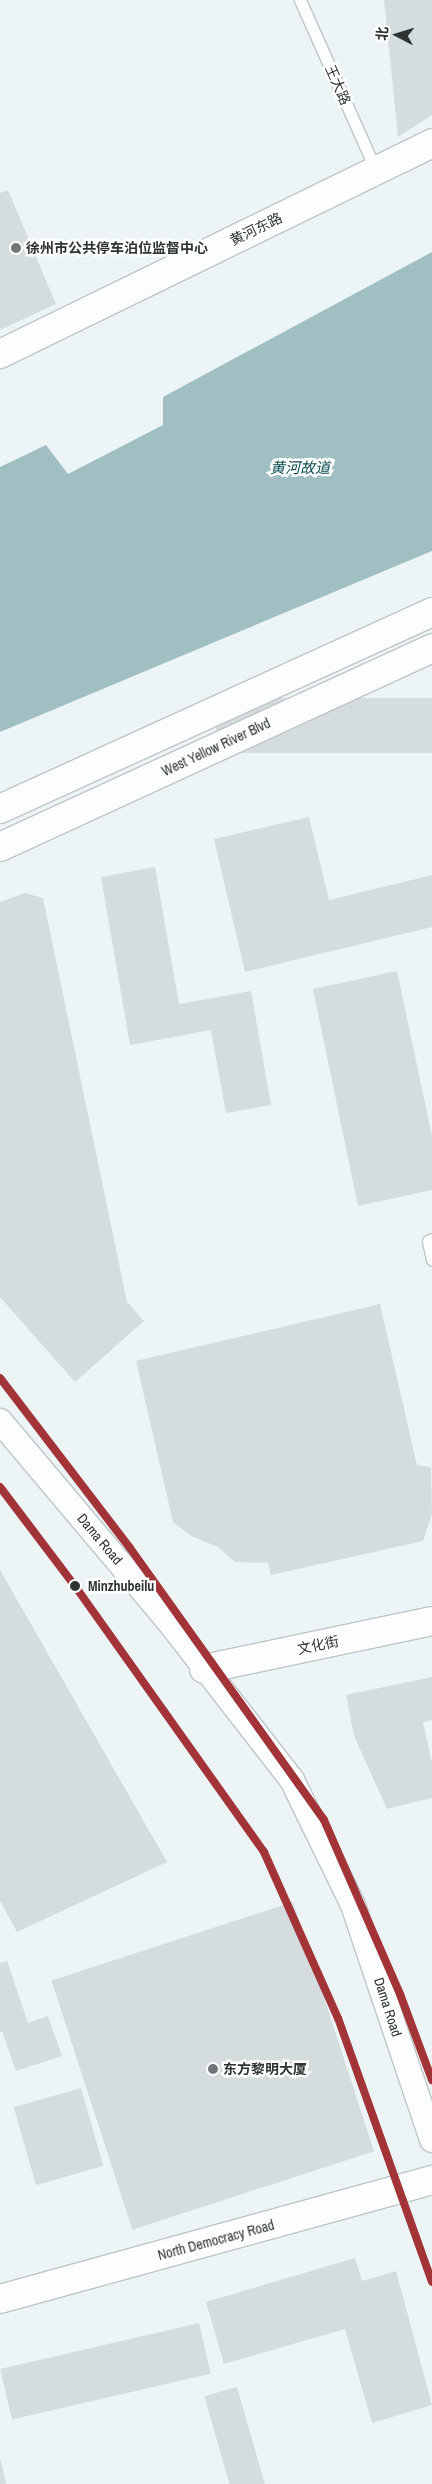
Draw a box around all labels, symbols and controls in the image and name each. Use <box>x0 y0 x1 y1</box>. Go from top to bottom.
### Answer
north arrow <box>372 10 422 60</box>
text: 北 <box>372 26 392 41</box>
street label: 王大路 <box>322 62 354 108</box>
street label: 黄河东路 <box>227 209 285 249</box>
place label: 徐州市公共停车泊位监督中心 <box>26 240 208 256</box>
marker: 徐州市公共停车泊位监督中心 <box>10 242 22 254</box>
water label: 黄河故道 <box>270 459 330 477</box>
street label: West Yellow River Blvd <box>159 714 273 780</box>
street label: Dama Road <box>74 1510 126 1568</box>
marker: Minzhubeilu <box>66 1577 84 1595</box>
place label: Minzhubeilu <box>88 1578 154 1594</box>
street label: 文化街 <box>296 1632 340 1658</box>
street label: Dama Road <box>371 1975 405 2039</box>
place label: 东方黎明大厦 <box>223 2061 307 2077</box>
marker: 东方黎明大厦 <box>207 2063 219 2075</box>
street label: North Democracy Road <box>156 2216 276 2264</box>

